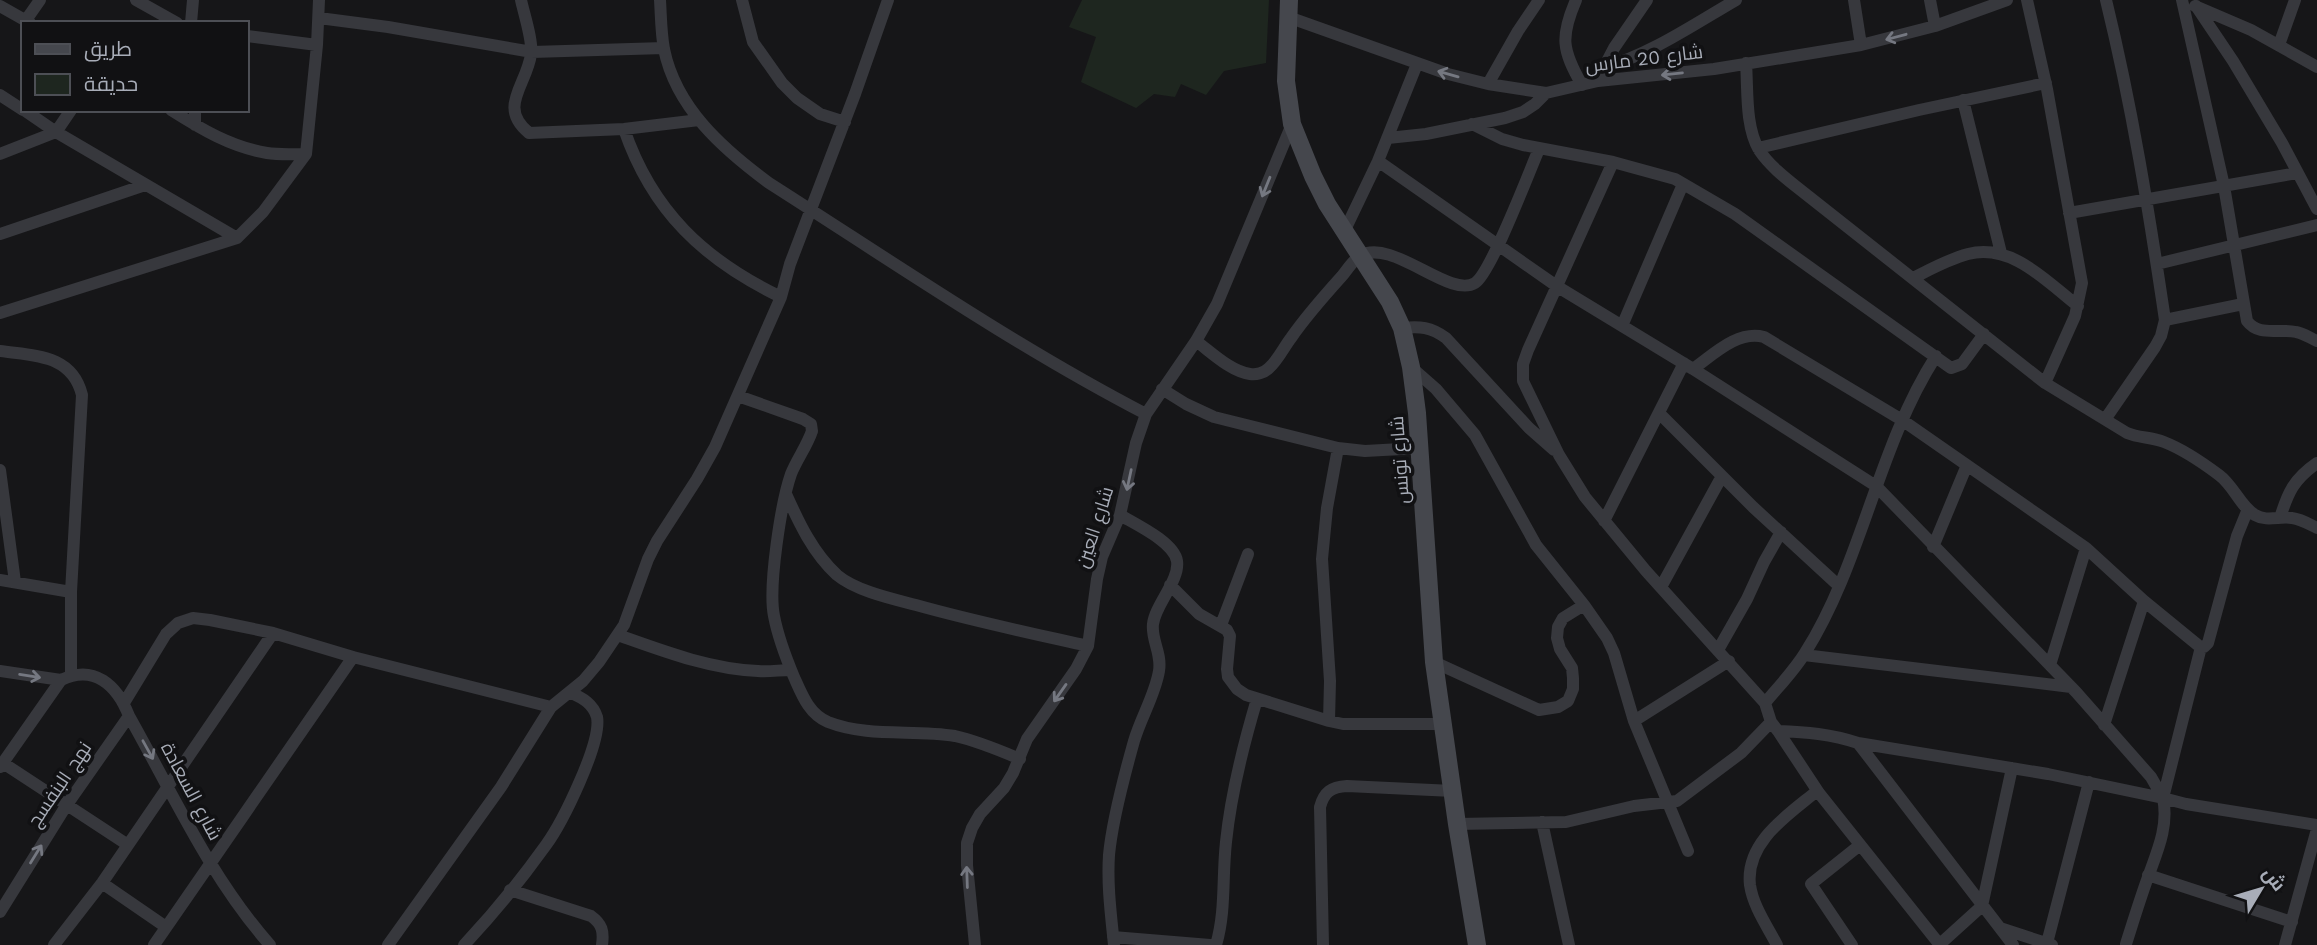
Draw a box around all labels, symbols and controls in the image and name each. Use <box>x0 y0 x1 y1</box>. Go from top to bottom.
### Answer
legend <box>21 21 248 112</box>
one-way arrow <box>1885 31 1908 44</box>
text: طريق <box>84 36 132 62</box>
street label: شارع 20 مارس <box>1584 40 1705 79</box>
one-way arrow <box>1437 66 1459 79</box>
one-way arrow <box>1661 68 1684 81</box>
text: حديقة <box>84 71 138 96</box>
one-way arrow <box>1259 176 1272 197</box>
street label: شارع تونس <box>1385 415 1416 505</box>
one-way arrow <box>1121 468 1135 491</box>
street label: شارع العين <box>1070 483 1120 572</box>
one-way arrow <box>18 670 41 683</box>
one-way arrow <box>1053 683 1067 702</box>
street label: نهج البنفسج <box>22 737 98 832</box>
street label: شارع السعادة <box>154 738 227 845</box>
one-way arrow <box>141 739 155 759</box>
one-way arrow <box>29 844 43 864</box>
north arrow <box>2226 854 2296 924</box>
text: ش <box>2257 862 2291 896</box>
one-way arrow <box>961 866 974 889</box>

